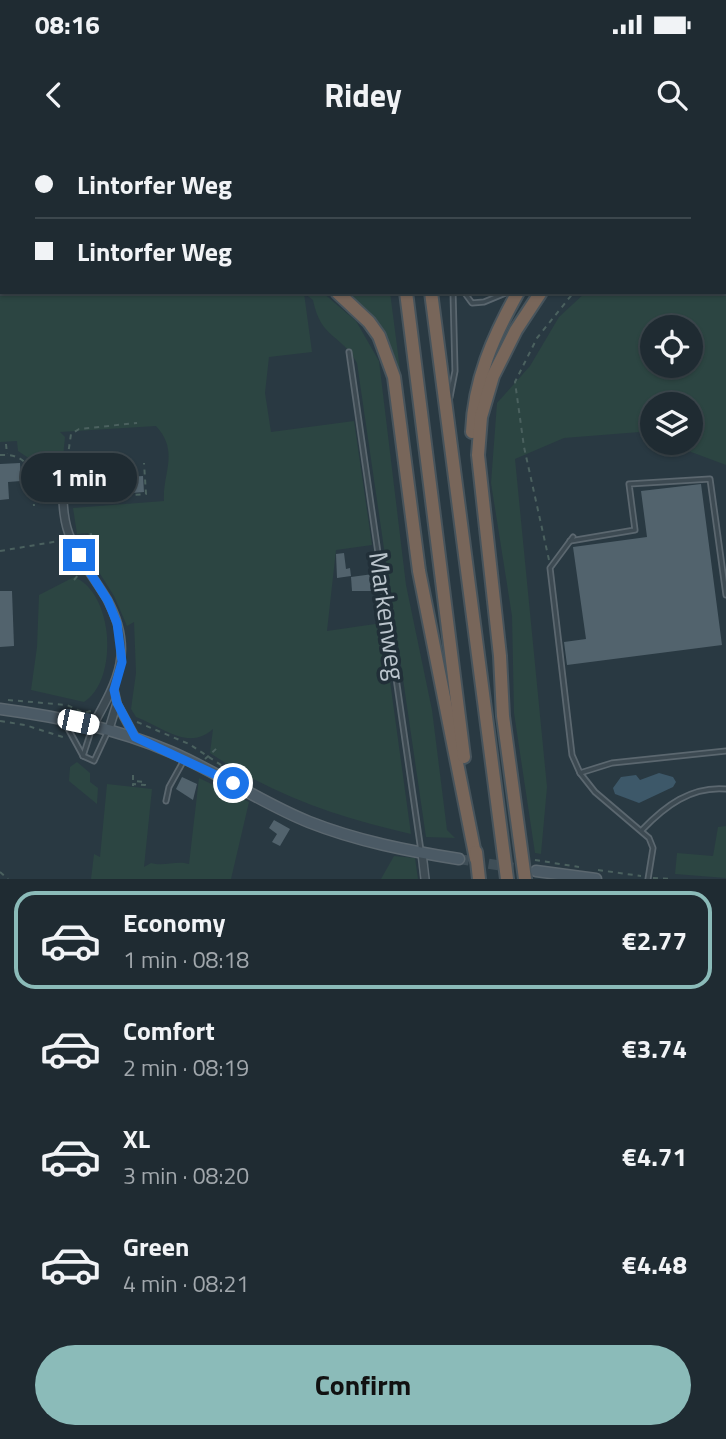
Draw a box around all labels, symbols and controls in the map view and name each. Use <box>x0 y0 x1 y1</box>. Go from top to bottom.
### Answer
text: 08:16 <box>35 5 100 44</box>
text: Ridey <box>324 71 402 119</box>
icon: back <box>35 76 73 114</box>
icon: search <box>653 76 691 114</box>
text: Lintorfer Weg <box>77 165 232 204</box>
text: Lintorfer Weg <box>77 232 232 271</box>
map controls <box>640 315 703 455</box>
button: locate <box>640 315 703 378</box>
button: layers <box>640 392 703 455</box>
callout: 1 min <box>21 454 137 502</box>
text: 1 min <box>51 460 107 495</box>
route end <box>63 539 95 571</box>
street label: Markenweg <box>359 549 416 683</box>
car <box>56 707 101 737</box>
route start <box>217 767 249 799</box>
text: Economy <box>123 903 225 942</box>
icon: car <box>39 909 102 972</box>
text: €2.77 <box>622 921 687 960</box>
text: 1 min · 08:18 <box>123 942 249 977</box>
text: Comfort <box>123 1011 215 1050</box>
icon: car <box>39 1017 102 1080</box>
text: €3.74 <box>622 1029 687 1068</box>
text: 2 min · 08:19 <box>123 1050 249 1085</box>
text: XL <box>123 1119 150 1158</box>
icon: car <box>39 1125 102 1188</box>
text: €4.71 <box>622 1137 687 1176</box>
text: 3 min · 08:20 <box>123 1158 249 1193</box>
text: Green <box>123 1227 189 1266</box>
icon: car <box>39 1233 102 1296</box>
text: €4.48 <box>622 1245 687 1284</box>
text: 4 min · 08:21 <box>123 1266 249 1301</box>
button: Confirm <box>35 1345 691 1425</box>

